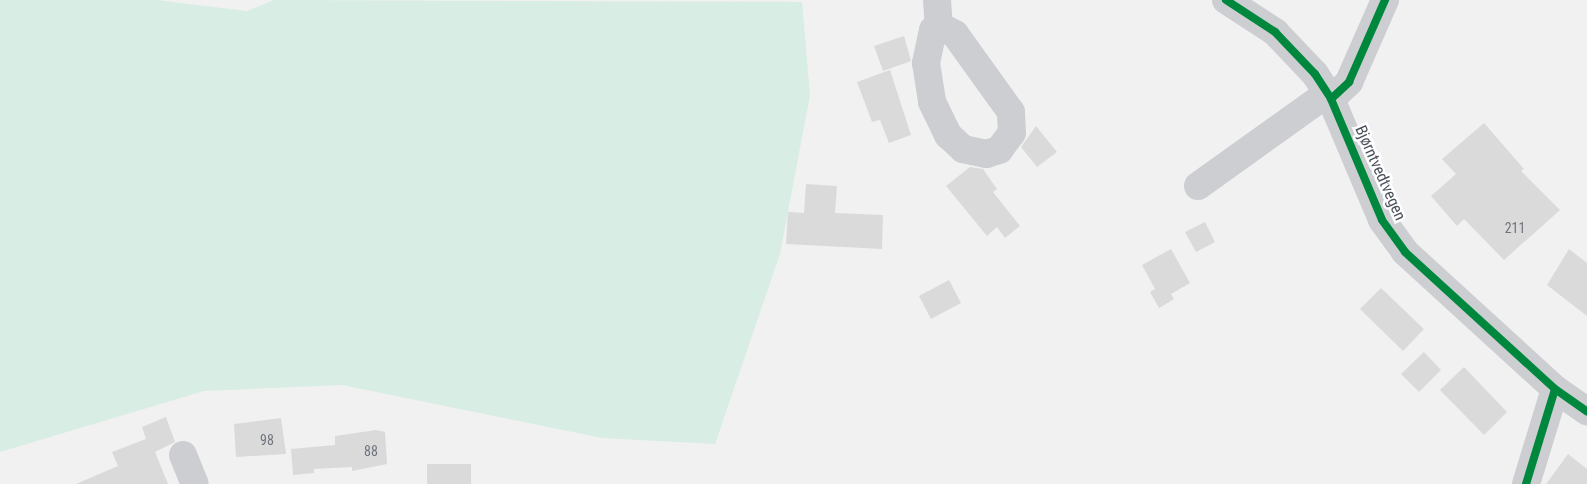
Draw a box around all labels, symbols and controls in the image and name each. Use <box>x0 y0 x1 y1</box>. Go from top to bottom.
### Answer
street label: Bjørntvedtvegen <box>1350 123 1410 223</box>
house number: 211 <box>1505 220 1525 236</box>
house number: 98 <box>260 432 274 448</box>
house number: 88 <box>364 443 378 459</box>

